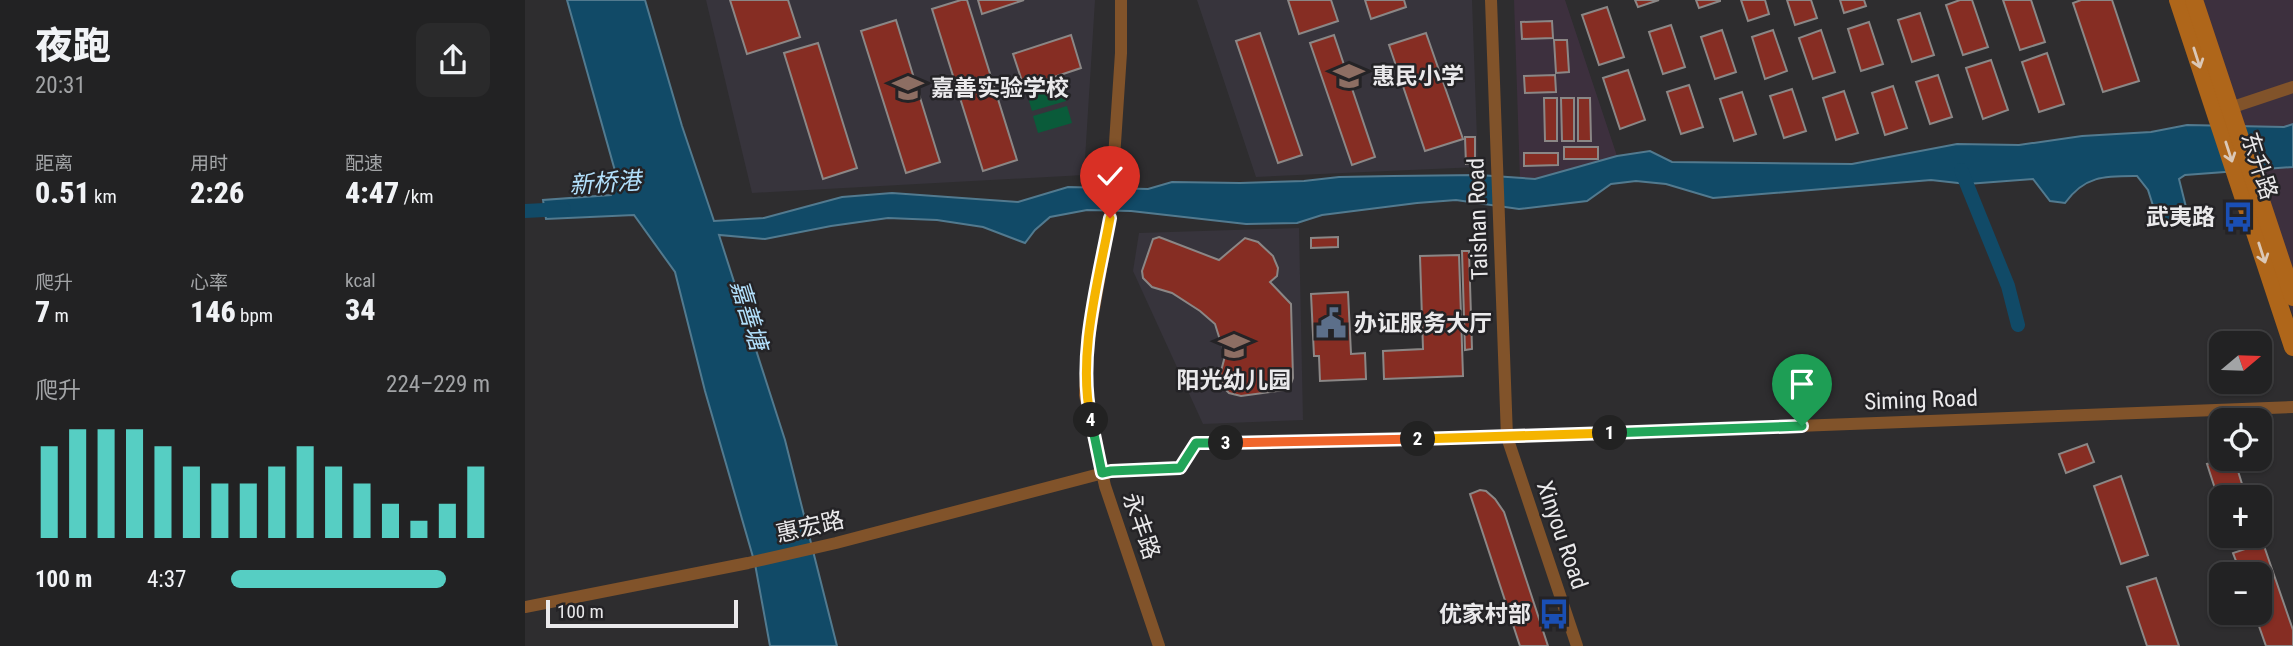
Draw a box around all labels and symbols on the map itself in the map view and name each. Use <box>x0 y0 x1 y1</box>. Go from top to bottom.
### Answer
one-way arrow <box>2192 47 2204 69</box>
school or university icon: 惠民小学 <box>1332 59 1366 93</box>
place label: 惠民小学 <box>1372 63 1464 90</box>
school or university icon: 嘉善实验学校 <box>891 71 925 105</box>
place label: 嘉善实验学校 <box>931 75 1069 102</box>
street label: 东升路 <box>2235 129 2283 203</box>
one-way arrow <box>2223 141 2236 163</box>
pin <box>1080 146 1140 218</box>
street label: Taishan Road <box>1462 157 1494 281</box>
water label: 新桥港 <box>568 166 645 199</box>
bus stop icon: 武夷路 <box>2221 200 2255 234</box>
place label: 武夷路 <box>2146 204 2215 231</box>
one-way arrow <box>2256 242 2269 264</box>
water label: 嘉善塘 <box>725 276 774 357</box>
public building icon: 办证服务大厅 <box>1314 306 1348 340</box>
place label: 办证服务大厅 <box>1354 310 1492 337</box>
school or university icon: 阳光幼儿园 <box>1217 329 1251 363</box>
north arrow <box>2209 331 2271 394</box>
pin <box>1772 354 1832 426</box>
place label: 阳光幼儿园 <box>1177 367 1292 394</box>
street label: Siming Road <box>1864 385 1978 415</box>
pin: 4 <box>1073 402 1109 438</box>
pin: 1 <box>1593 416 1627 450</box>
pin: 2 <box>1401 422 1435 457</box>
pin: 3 <box>1209 426 1243 460</box>
street label: Xinyou Road <box>1531 477 1593 593</box>
street label: 永丰路 <box>1117 489 1165 563</box>
street label: 惠宏路 <box>773 506 847 548</box>
scale bar <box>546 597 739 629</box>
bus stop icon: 优家村部 <box>1537 597 1571 631</box>
place label: 优家村部 <box>1439 601 1531 628</box>

